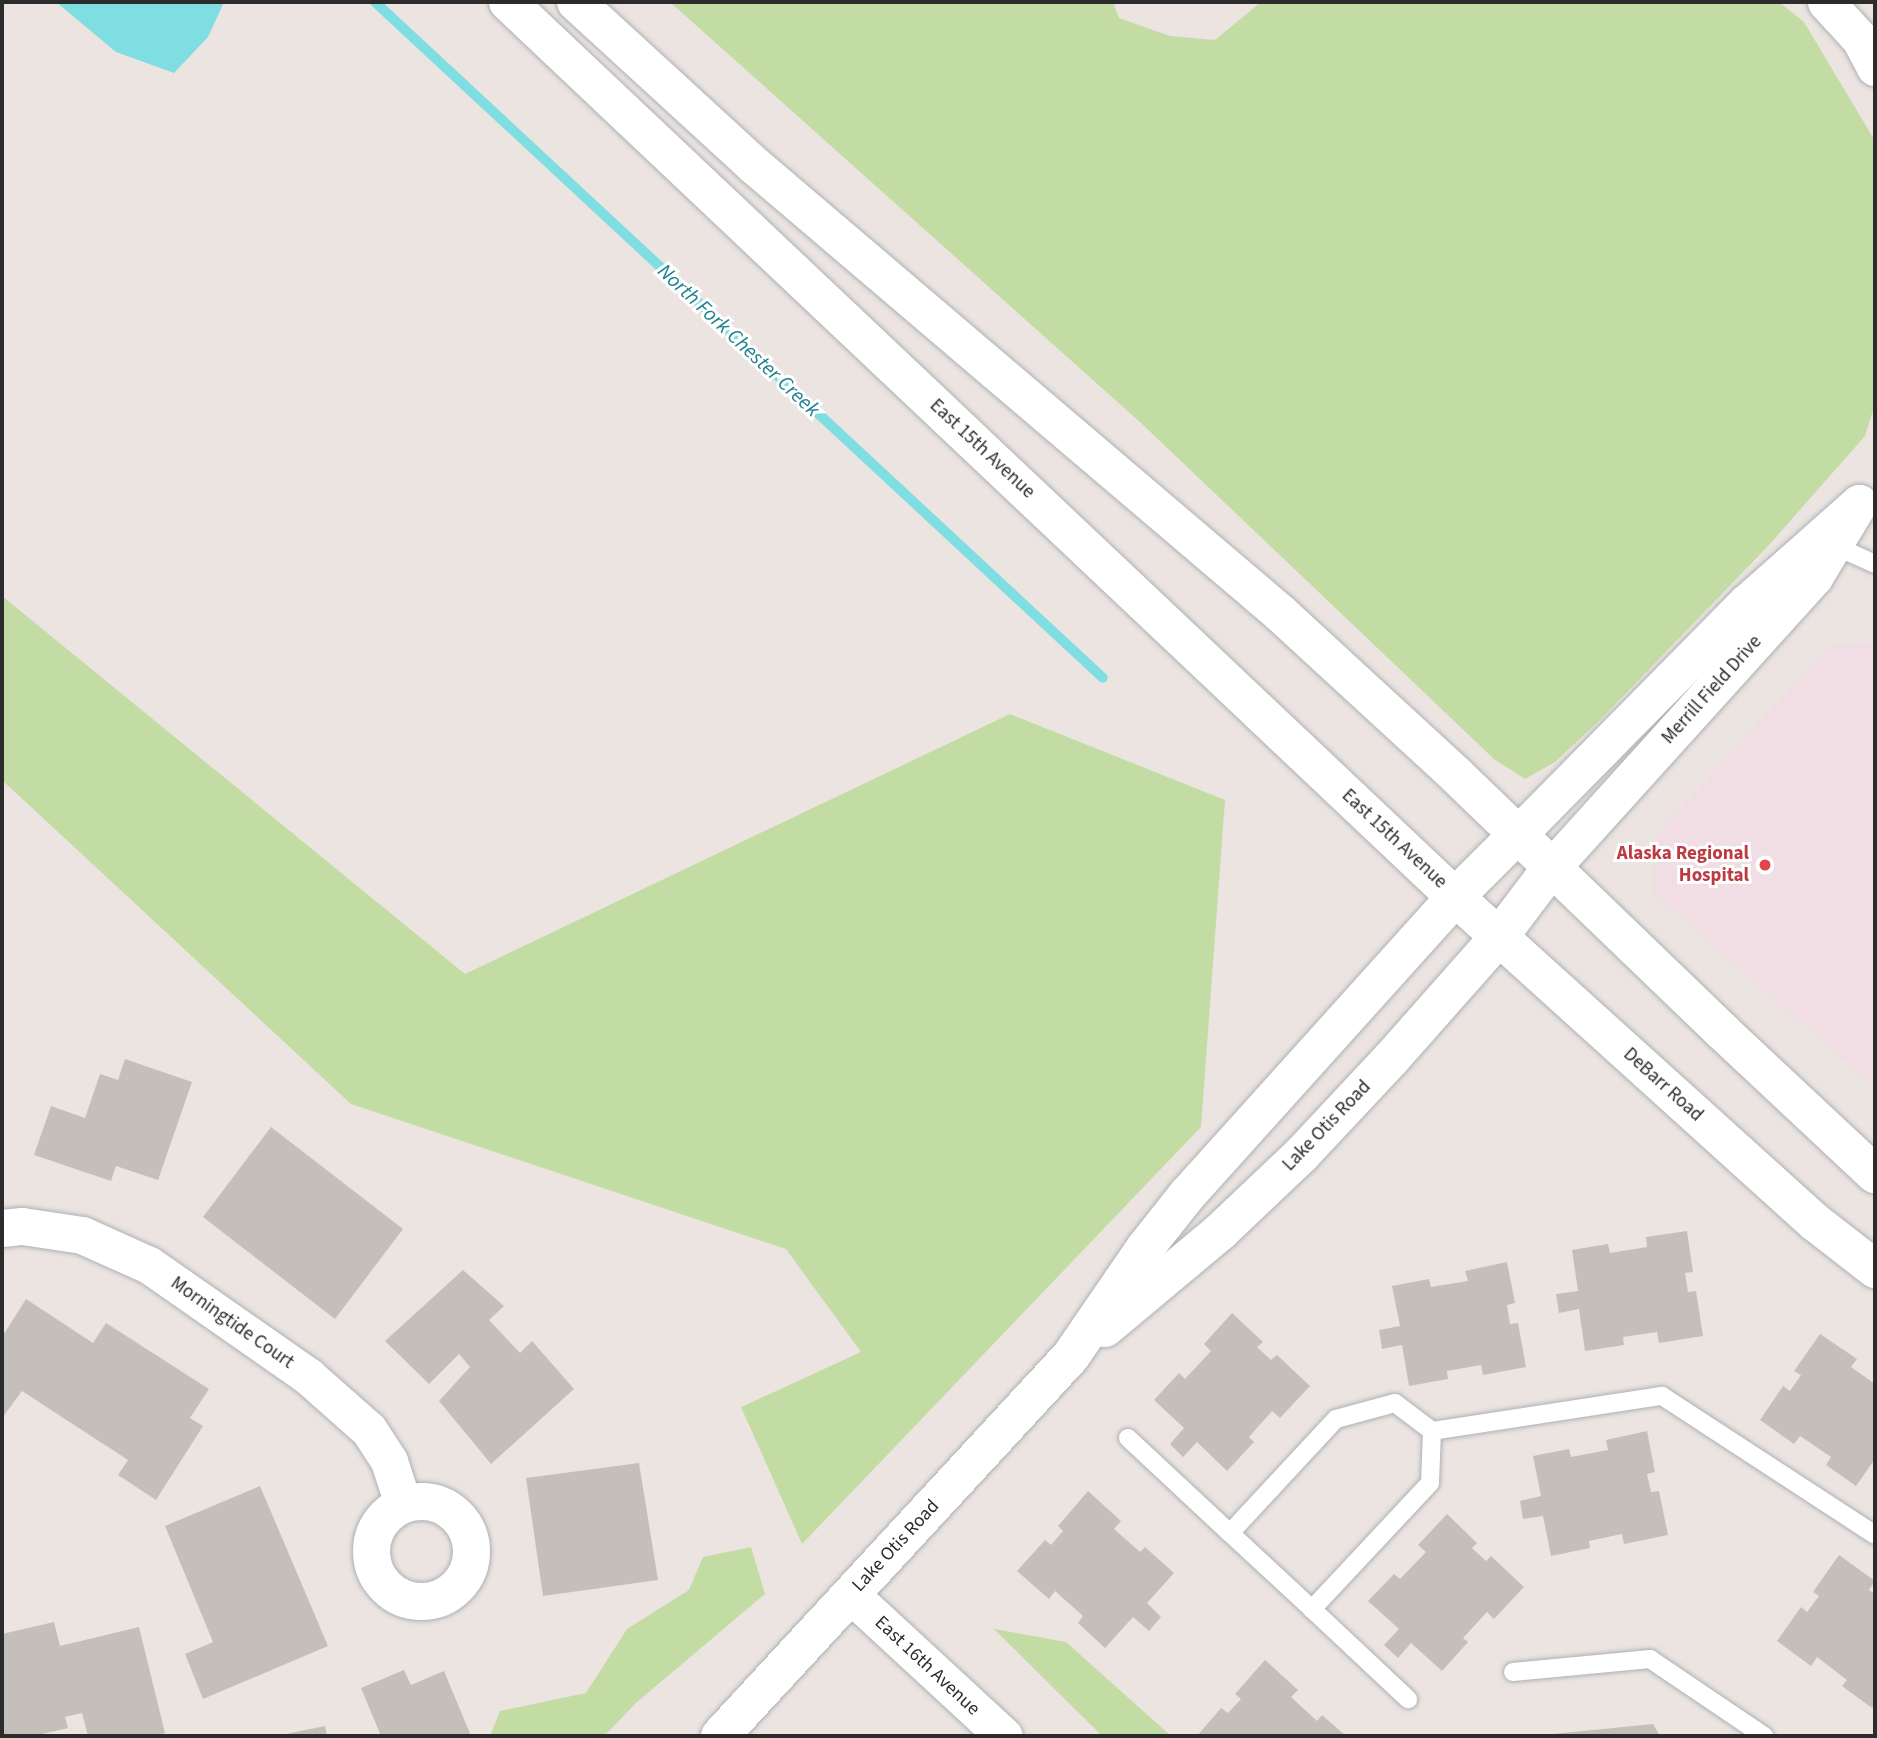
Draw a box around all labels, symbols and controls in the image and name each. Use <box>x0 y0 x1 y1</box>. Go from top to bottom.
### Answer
water label: North Fork Chester Creek <box>653 258 825 422</box>
street label: East 15th Avenue <box>925 394 1039 504</box>
street label: Merrill Field Drive <box>1657 631 1767 749</box>
street label: East 15th Avenue <box>1337 784 1451 894</box>
place label: Alaska Regional Hospital <box>1617 843 1749 887</box>
marker: Alaska Regional Hospital <box>1755 855 1775 875</box>
street label: DeBarr Road <box>1618 1043 1708 1127</box>
street label: Lake Otis Road <box>1278 1076 1376 1176</box>
street label: Morningtide Court <box>166 1272 298 1374</box>
street label: Lake Otis Road <box>848 1495 944 1597</box>
street label: East 16th Avenue <box>870 1611 984 1721</box>

